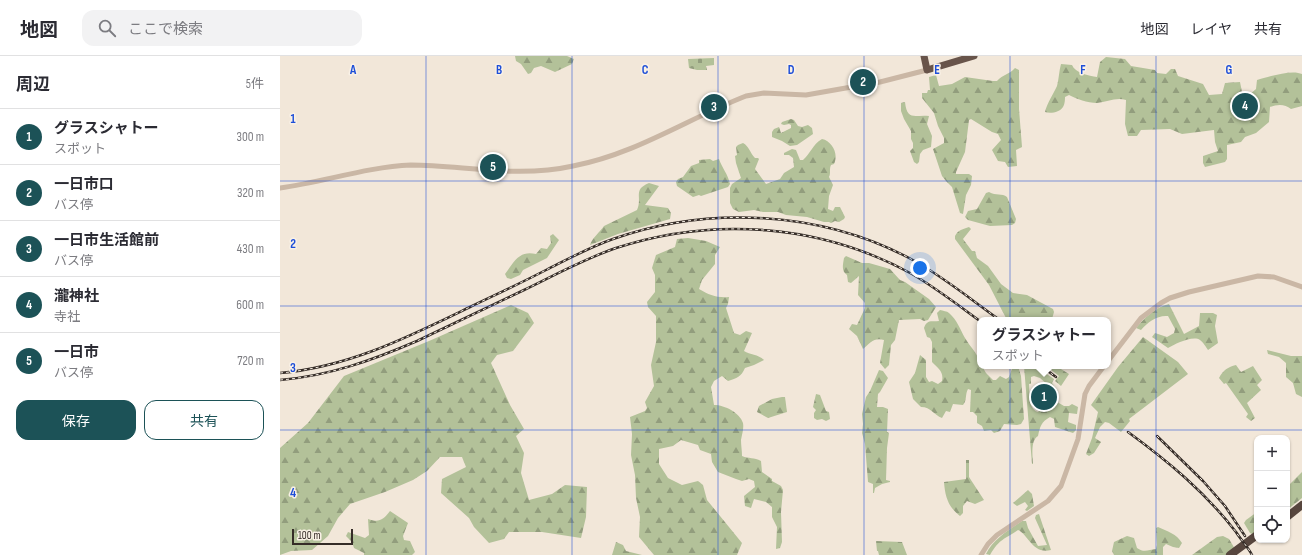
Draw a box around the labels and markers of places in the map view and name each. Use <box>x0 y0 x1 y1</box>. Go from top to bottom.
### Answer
pin: 2 <box>850 67 876 97</box>
pin: 4 <box>1232 91 1258 121</box>
pin: 3 <box>701 92 727 122</box>
pin: 5 <box>480 152 506 182</box>
pin: 1 <box>1031 382 1057 412</box>

